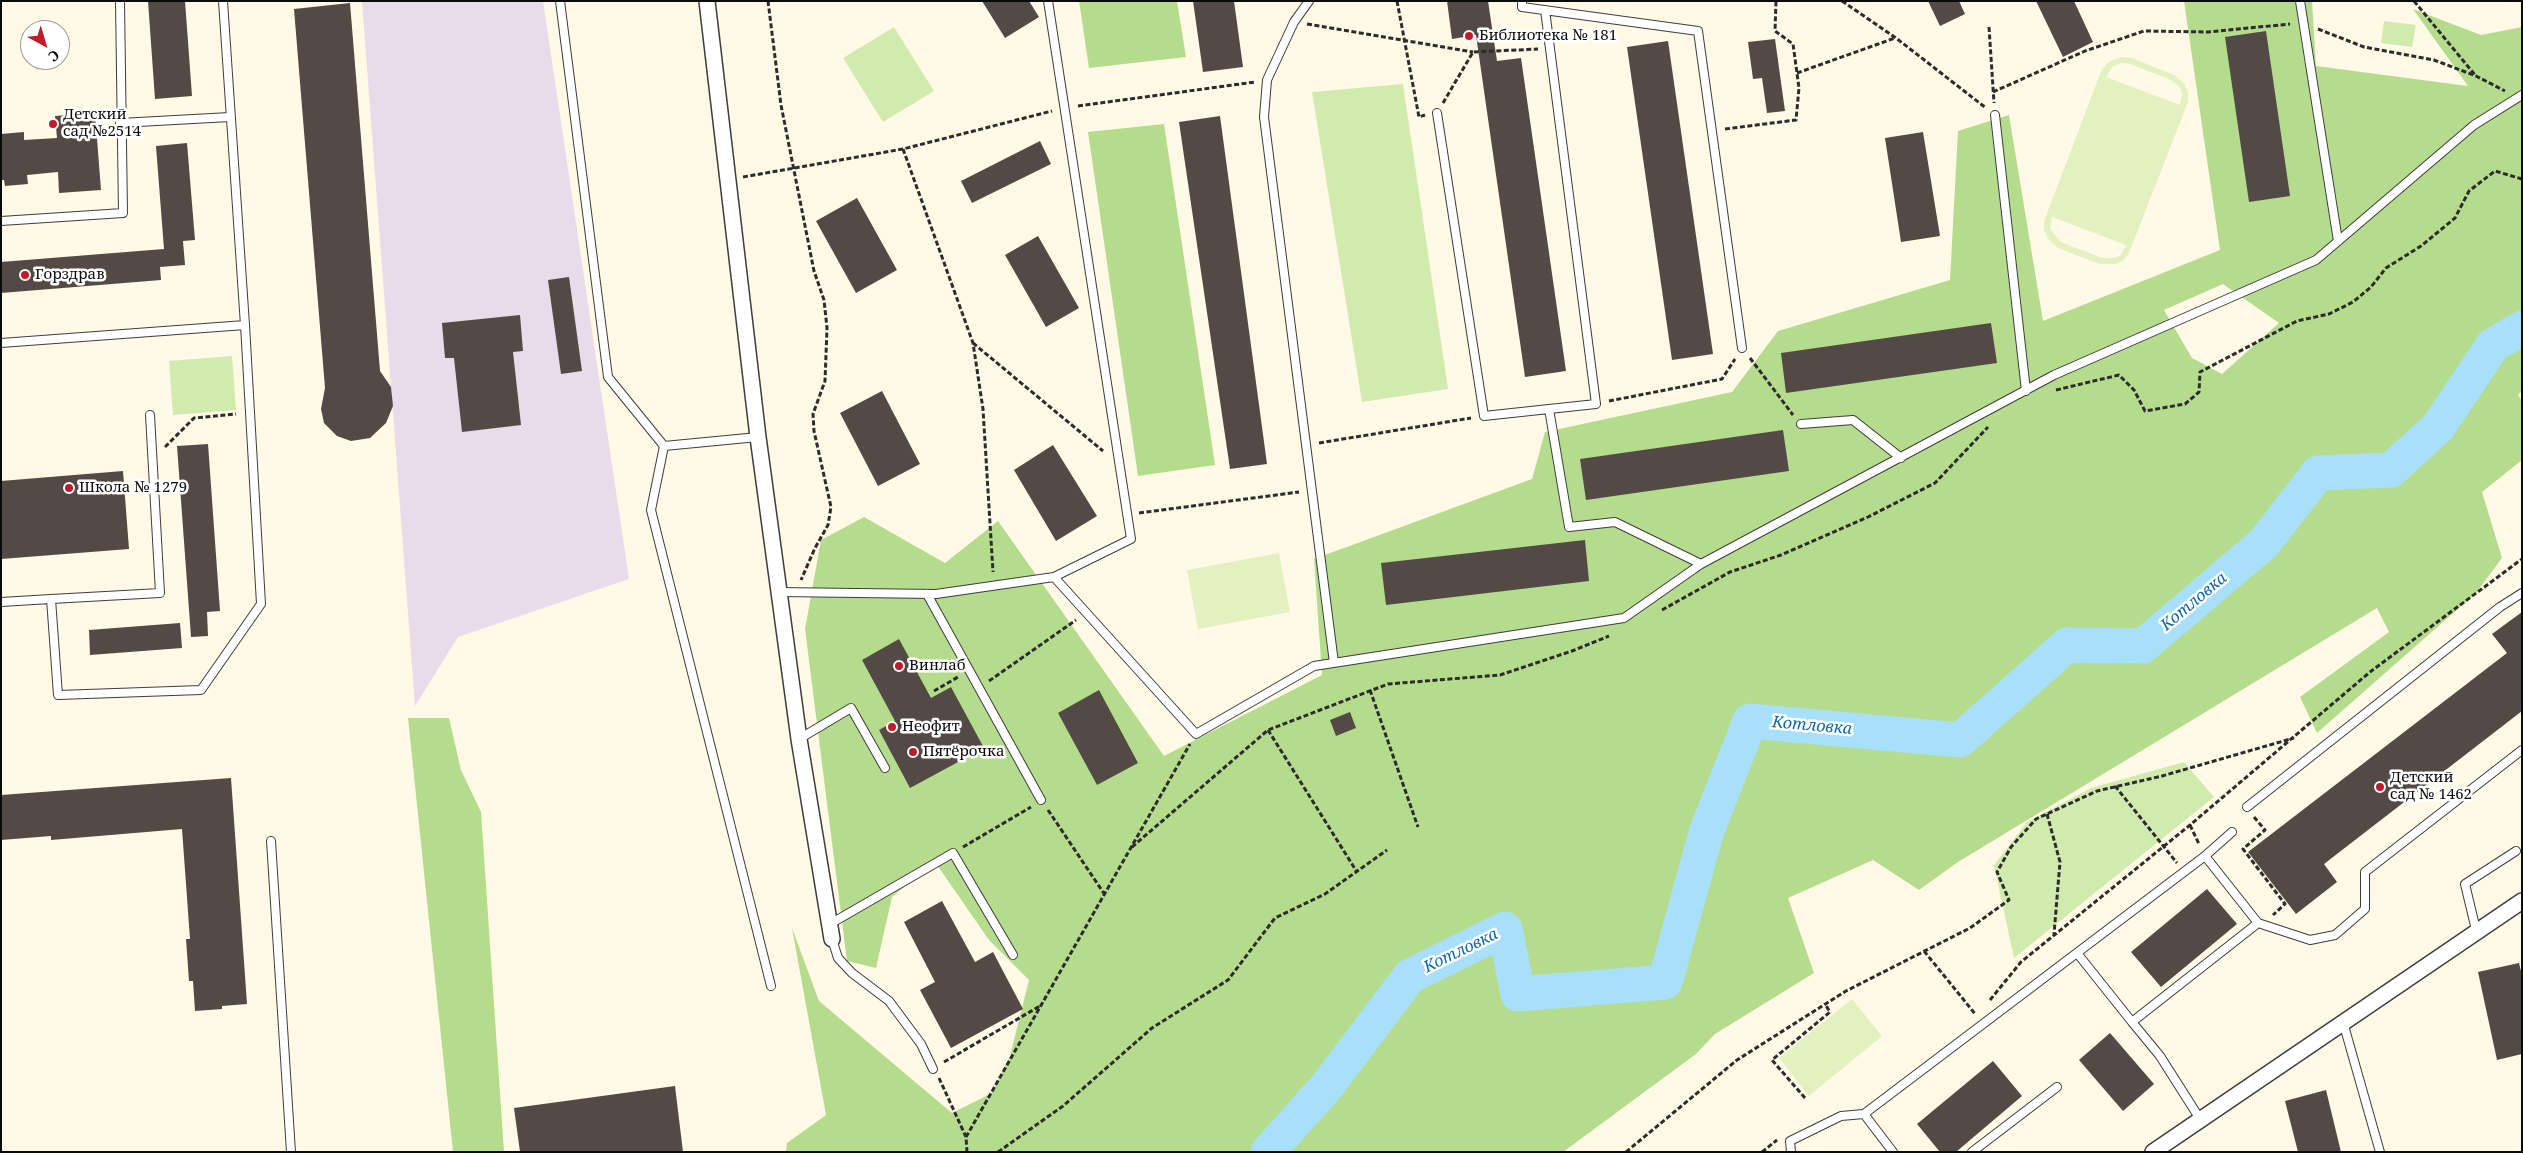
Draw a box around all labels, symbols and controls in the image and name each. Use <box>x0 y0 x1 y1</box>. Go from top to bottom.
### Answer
north arrow <box>20 20 70 70</box>
place label: Библиотека № 181 <box>1479 27 1617 45</box>
marker: Библиотека № 181 <box>1463 30 1475 42</box>
text: С <box>45 46 64 67</box>
place label: Детский сад №2514 <box>63 106 141 141</box>
marker: Детский сад №2514 <box>47 118 59 130</box>
place label: Горздрав <box>35 266 104 284</box>
marker: Горздрав <box>19 269 31 281</box>
place label: Школа № 1279 <box>79 479 187 497</box>
marker: Школа № 1279 <box>63 482 75 494</box>
water label: Котловка <box>2157 569 2231 635</box>
place label: Винлаб <box>909 657 965 675</box>
marker: Винлаб <box>893 660 905 672</box>
water label: Котловка <box>1771 713 1853 739</box>
place label: Неофит <box>902 718 960 736</box>
marker: Неофит <box>886 721 898 733</box>
place label: Пятёрочка <box>923 743 1004 761</box>
marker: Пятёрочка <box>907 746 919 758</box>
place label: Детский сад № 1462 <box>2390 769 2472 804</box>
marker: Детский сад № 1462 <box>2374 781 2386 793</box>
water label: Котловка <box>1421 925 1501 977</box>

